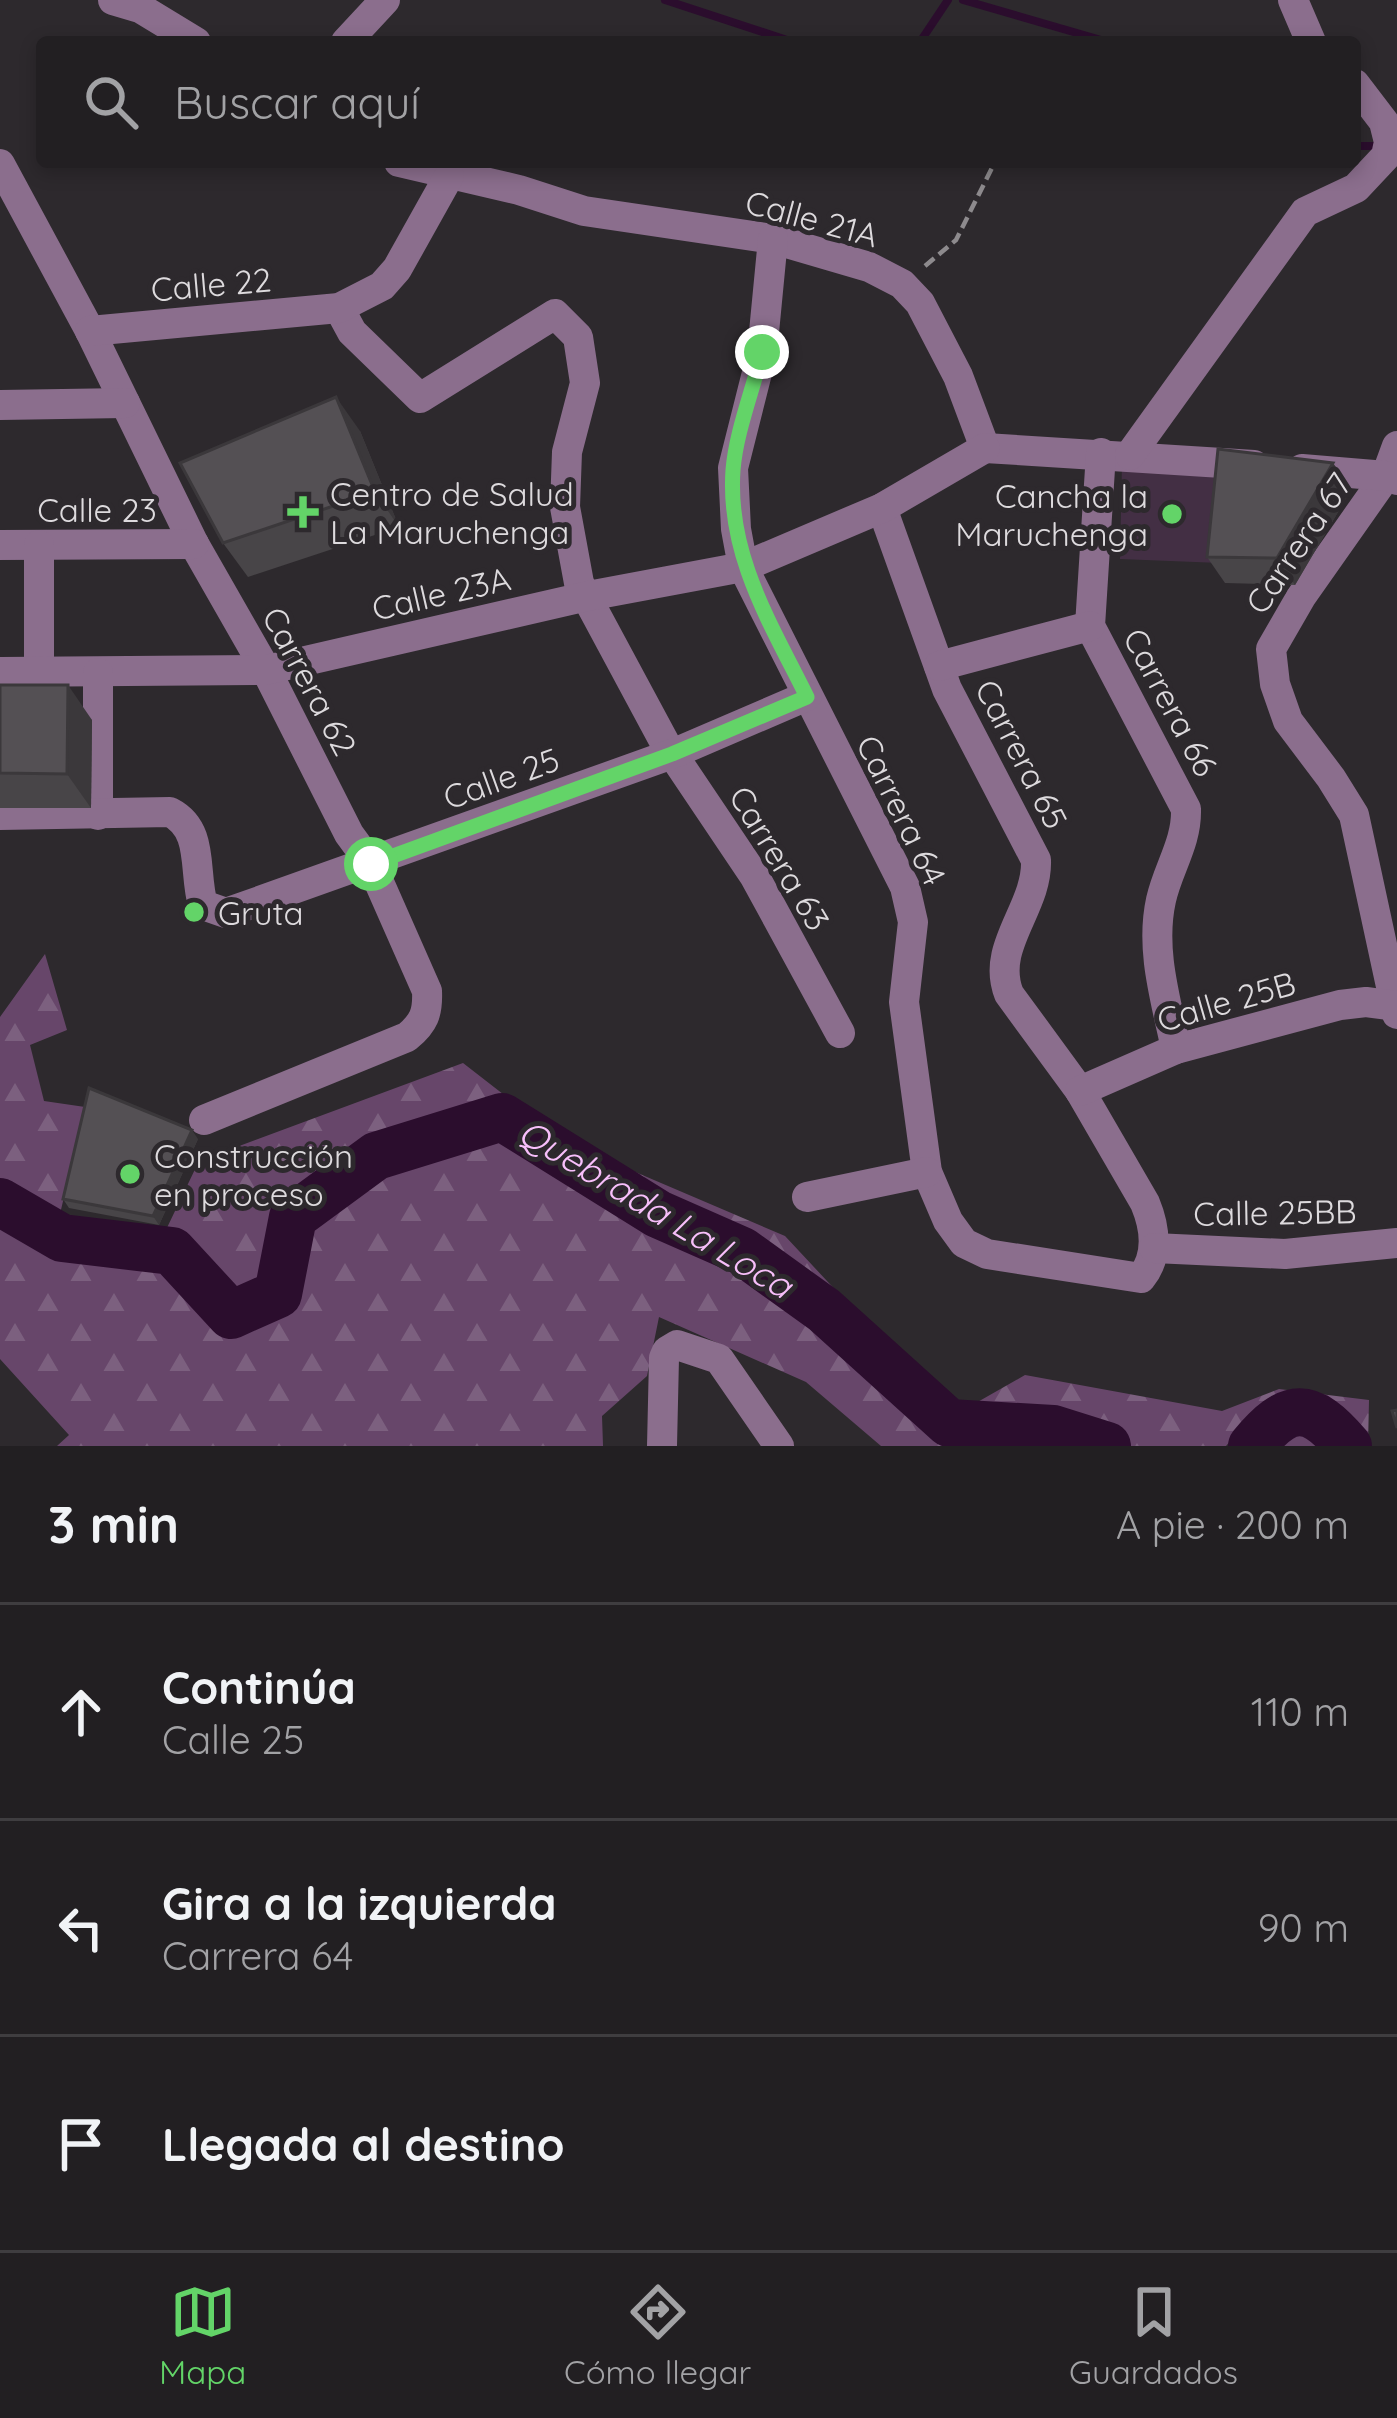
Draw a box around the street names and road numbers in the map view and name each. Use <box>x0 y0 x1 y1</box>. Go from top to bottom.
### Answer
street label: Calle 21A <box>741 181 883 255</box>
street label: Calle 22 <box>149 258 273 310</box>
street label: Carrera 67 <box>1236 465 1360 621</box>
street label: Calle 23 <box>37 489 157 530</box>
street label: Calle 23A <box>368 557 514 629</box>
street label: Carrera 62 <box>254 600 366 762</box>
street label: Carrera 66 <box>1115 621 1227 783</box>
street label: Carrera 65 <box>967 673 1077 835</box>
street label: Carrera 64 <box>848 728 956 892</box>
street label: Calle 25 <box>437 738 565 818</box>
street label: Carrera 63 <box>721 778 839 938</box>
street label: Calle 25B <box>1152 962 1300 1040</box>
street label: Calle 25BB <box>1193 1190 1357 1234</box>

